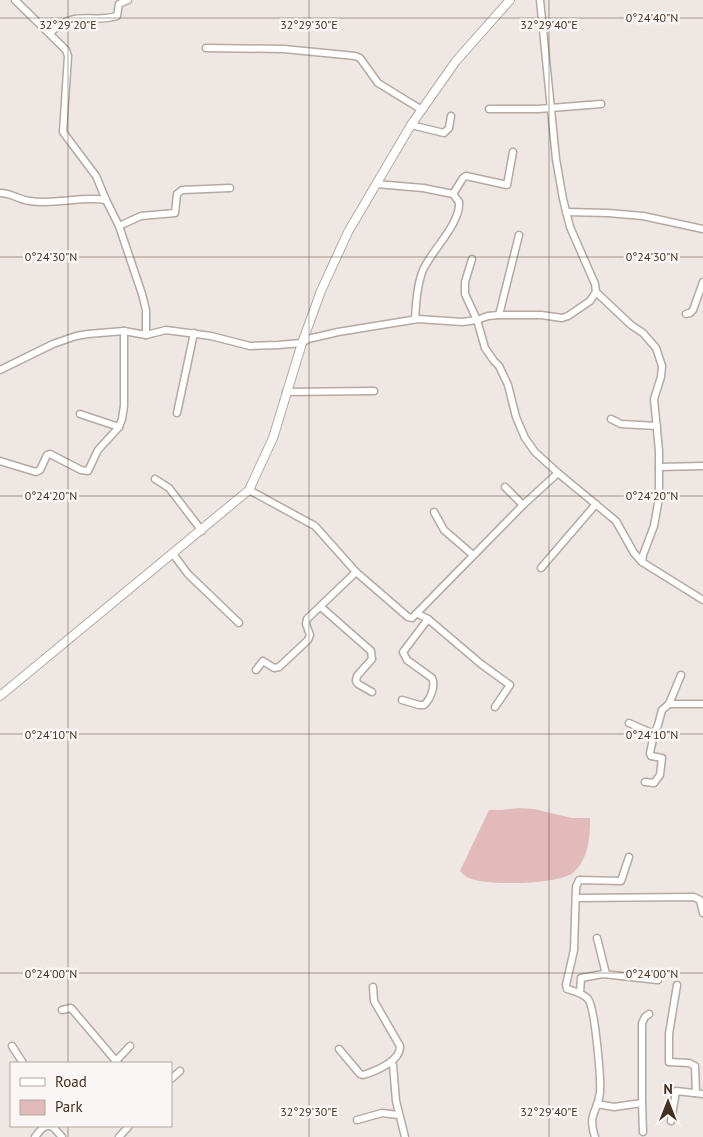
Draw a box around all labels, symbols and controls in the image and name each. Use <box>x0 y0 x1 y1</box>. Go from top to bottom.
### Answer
text: 0°24'40"N <box>626 10 678 25</box>
text: 32°29'20"E <box>39 17 97 32</box>
text: 32°29'30"E <box>280 17 338 32</box>
text: 32°29'40"E <box>520 17 578 32</box>
text: 0°24'30"N <box>25 249 77 264</box>
text: 0°24'30"N <box>626 249 678 264</box>
text: 0°24'20"N <box>25 488 77 503</box>
text: 0°24'20"N <box>626 488 678 503</box>
text: 0°24'10"N <box>25 727 77 742</box>
text: 0°24'10"N <box>626 727 678 742</box>
text: 0°24'00"N <box>25 966 77 981</box>
text: 0°24'00"N <box>626 966 678 981</box>
legend <box>10 1062 172 1127</box>
text: Road <box>55 1072 87 1091</box>
north arrow <box>643 1077 693 1127</box>
text: N <box>663 1080 673 1098</box>
text: Park <box>55 1097 83 1116</box>
text: 32°29'30"E <box>280 1104 338 1119</box>
text: 32°29'40"E <box>520 1104 578 1119</box>

